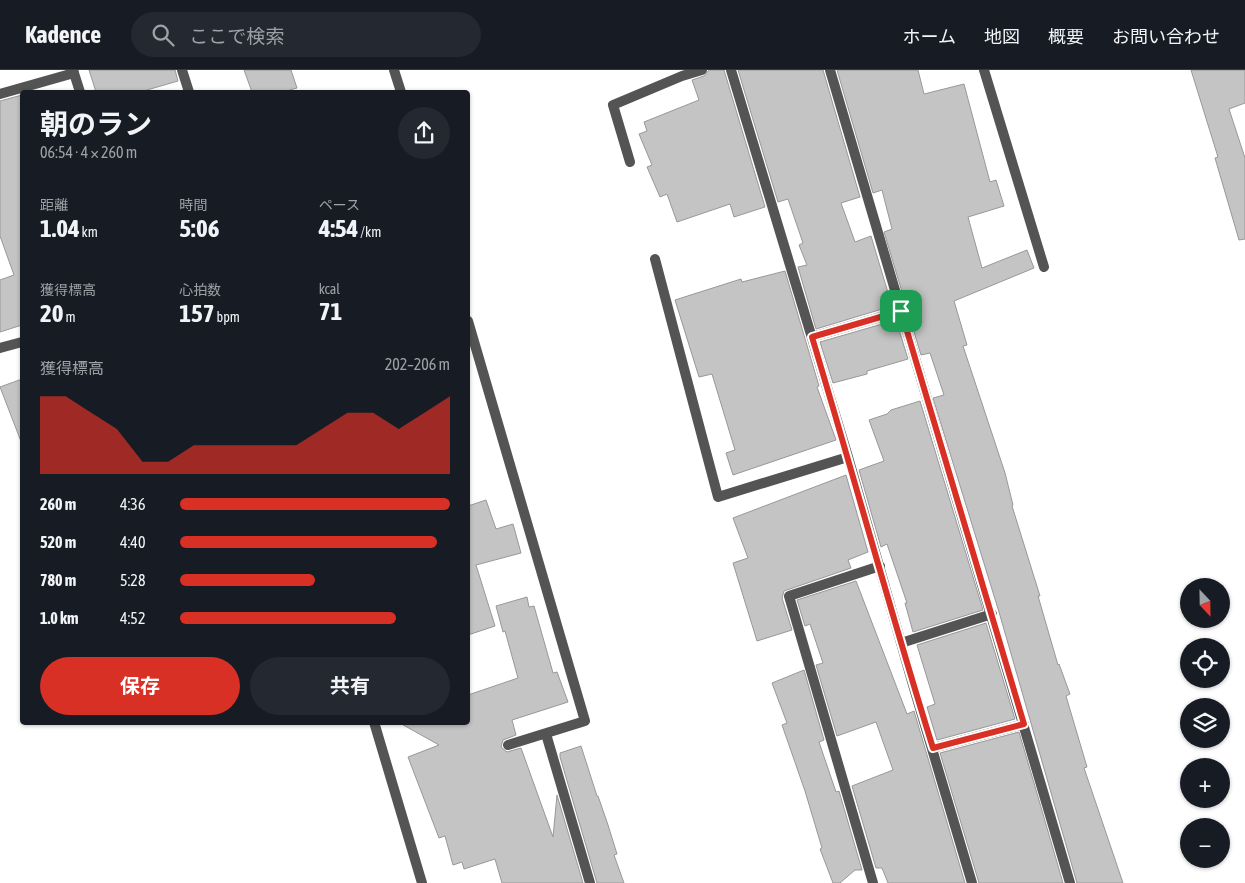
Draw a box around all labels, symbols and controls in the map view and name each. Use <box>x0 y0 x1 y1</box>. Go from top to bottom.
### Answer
search box <box>131 12 481 57</box>
text: Kadence <box>25 21 101 48</box>
icon: search <box>149 21 177 49</box>
text: ここで検索 <box>189 25 284 47</box>
text: ホーム <box>903 26 956 47</box>
text: 地図 <box>984 26 1020 47</box>
text: 概要 <box>1048 26 1084 47</box>
text: お問い合わせ <box>1112 26 1220 47</box>
button: share <box>398 107 450 159</box>
text: 朝のラン <box>40 108 152 140</box>
text: 06:54 · 4 × 260 m <box>40 143 137 161</box>
text: 距離 <box>40 197 68 213</box>
text: 時間 <box>179 197 207 213</box>
text: ペース <box>319 197 360 213</box>
text: 1.04 <box>40 214 80 242</box>
text: 5:06 <box>179 214 220 242</box>
text: 4:54 <box>319 214 358 242</box>
text: km <box>80 224 98 240</box>
text: /km <box>358 224 381 240</box>
text: kcal <box>319 281 340 297</box>
text: 獲得標高 <box>40 282 96 298</box>
text: 心拍数 <box>179 282 221 298</box>
pin <box>880 290 922 332</box>
text: 71 <box>319 297 342 325</box>
icon: arrive <box>887 297 915 325</box>
text: 20 <box>40 299 64 327</box>
text: 157 <box>179 299 215 327</box>
text: m <box>64 309 76 325</box>
text: bpm <box>215 309 240 325</box>
text: 202–206 m <box>385 355 450 373</box>
text: 獲得標高 <box>40 359 104 377</box>
text: 260 m <box>40 495 76 513</box>
text: 4:36 <box>120 495 145 513</box>
text: 520 m <box>40 533 76 551</box>
text: 4:40 <box>120 533 145 551</box>
text: 780 m <box>40 571 76 589</box>
text: 5:28 <box>120 571 145 589</box>
north arrow <box>1180 578 1230 628</box>
map controls <box>1180 578 1230 868</box>
text: 1.0 km <box>40 609 79 627</box>
text: 4:52 <box>120 609 145 627</box>
button: locate <box>1180 638 1230 688</box>
button: 保存 <box>40 657 240 715</box>
button: 共有 <box>250 657 450 715</box>
button: layers <box>1180 698 1230 748</box>
button: + <box>1180 758 1230 808</box>
button: − <box>1180 818 1230 868</box>

